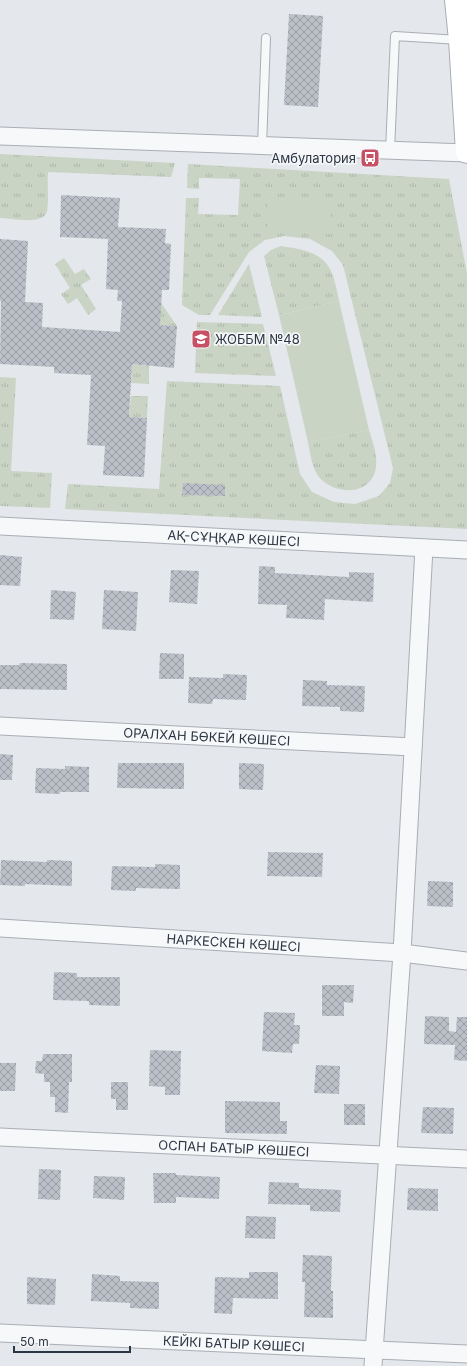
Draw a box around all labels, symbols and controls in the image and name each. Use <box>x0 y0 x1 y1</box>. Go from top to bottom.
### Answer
bus stop icon: Амбулатория <box>359 147 381 169</box>
place label: Амбулатория <box>271 150 356 166</box>
school or university icon: ЖОББМ №48 <box>190 328 212 350</box>
place label: ЖОББМ №48 <box>215 331 300 347</box>
street label: АҚ-СҰҢҚАР КӨШЕСІ <box>167 527 300 549</box>
street label: ОРАЛХАН БӨКЕЙ КӨШЕСІ <box>123 724 291 749</box>
street label: НАРКЕСКЕН КӨШЕСІ <box>166 930 301 955</box>
street label: ОСПАН БАТЫР КӨШЕСІ <box>158 1136 310 1160</box>
scale bar <box>14 1328 130 1354</box>
street label: КЕЙКІ БАТЫР КӨШЕСІ <box>163 1332 305 1355</box>
text: 50 m <box>20 1334 49 1349</box>

